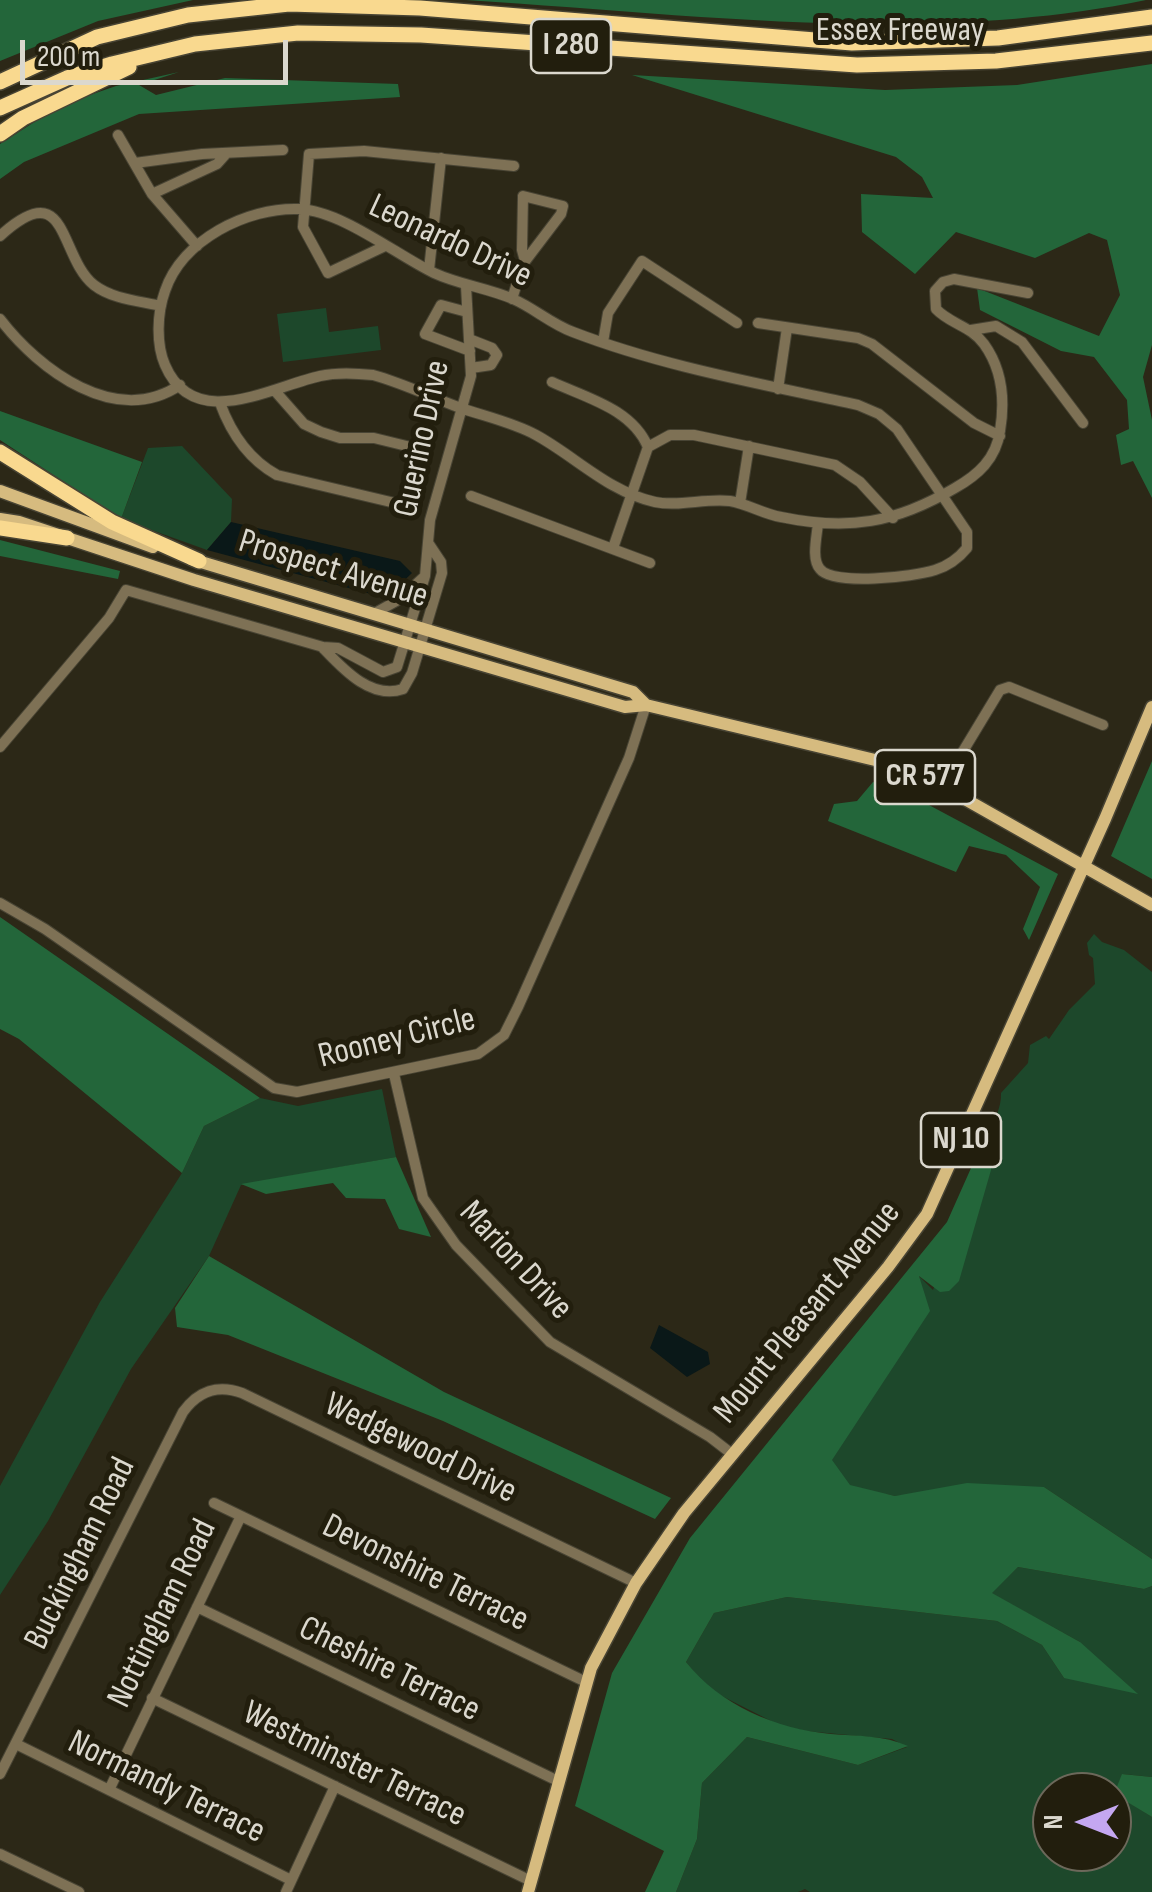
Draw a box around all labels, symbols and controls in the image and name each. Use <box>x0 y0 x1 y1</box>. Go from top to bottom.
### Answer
street label: Essex Freeway <box>816 10 984 52</box>
road number: I 280 <box>531 19 611 73</box>
scale bar <box>25 20 292 82</box>
text: 200 m <box>37 39 100 75</box>
street label: Leonardo Drive <box>362 186 538 298</box>
street label: Guerino Drive <box>386 357 460 521</box>
street label: Prospect Avenue <box>233 521 433 619</box>
road number: CR 577 <box>875 750 975 804</box>
street label: Rooney Circle <box>314 999 480 1079</box>
road number: NJ 10 <box>921 1113 1001 1167</box>
street label: Marion Drive <box>450 1193 580 1329</box>
street label: Mount Pleasant Avenue <box>706 1194 910 1432</box>
street label: Wedgewood Drive <box>317 1384 523 1514</box>
street label: Buckingham Road <box>17 1451 145 1657</box>
street label: Devonshire Terrace <box>315 1506 535 1642</box>
street label: Nottingham Road <box>99 1513 227 1715</box>
street label: Cheshire Terrace <box>292 1608 486 1732</box>
street label: Westminster Terrace <box>236 1693 472 1837</box>
street label: Normandy Terrace <box>61 1722 271 1854</box>
north arrow <box>1032 1772 1132 1872</box>
text: N <box>1037 1815 1070 1829</box>

